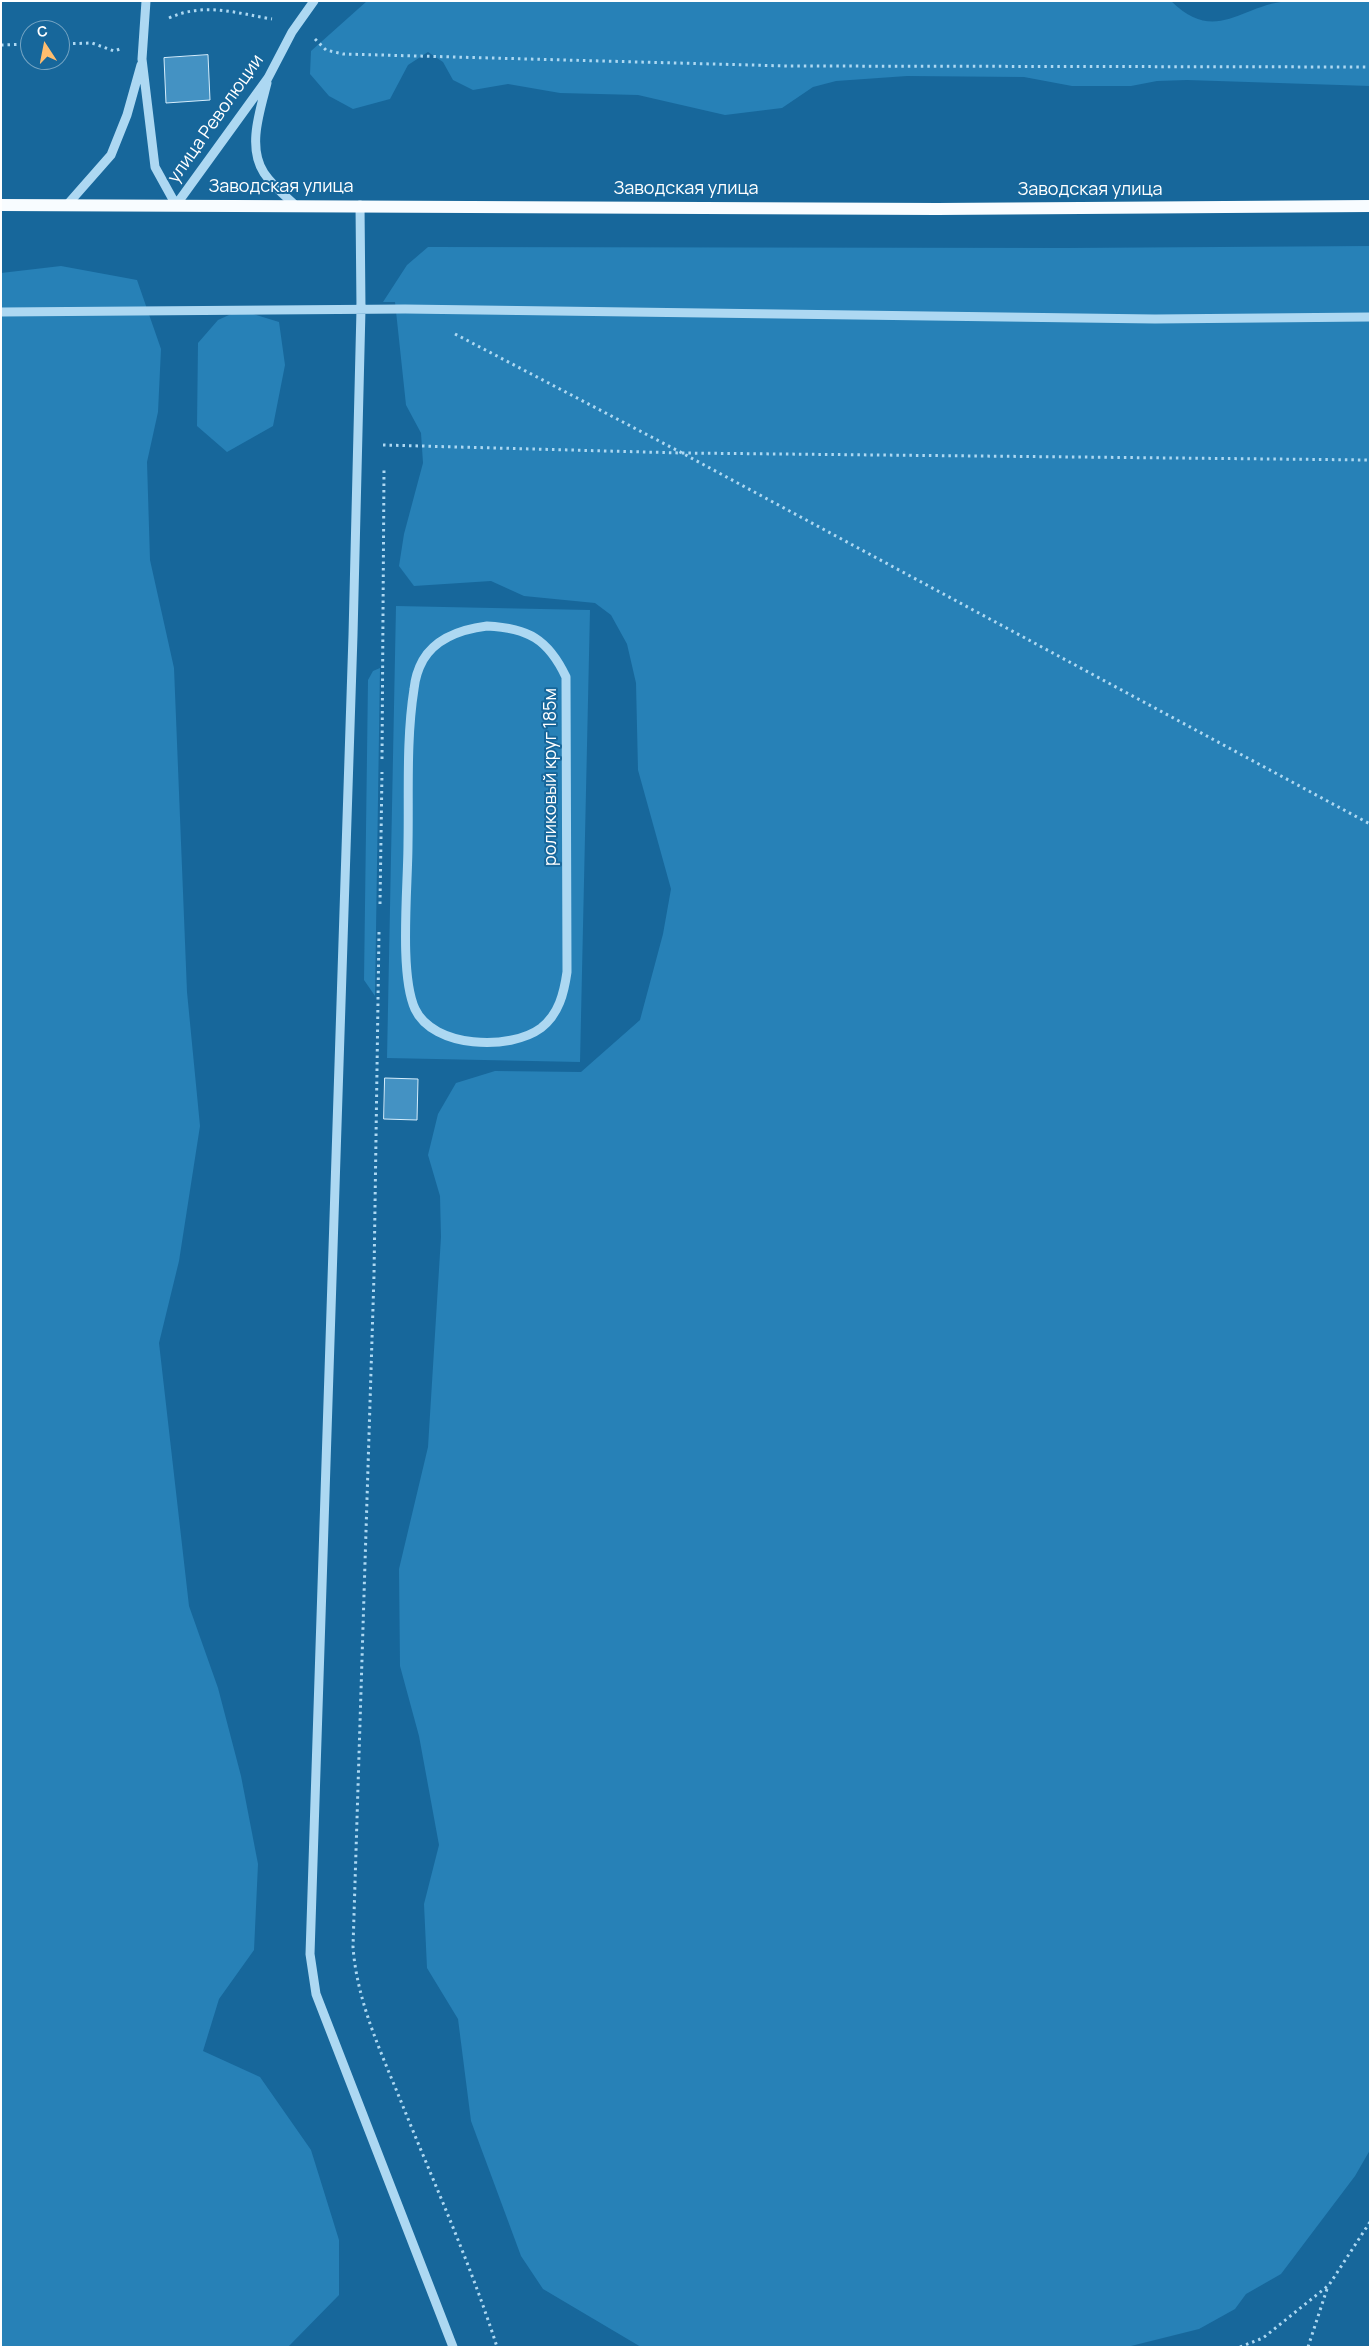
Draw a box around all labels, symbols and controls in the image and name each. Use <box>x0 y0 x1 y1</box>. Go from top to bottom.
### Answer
north arrow <box>20 20 70 70</box>
text: С <box>35 20 49 41</box>
street label: улица Революции <box>163 50 269 188</box>
street label: Заводская улица <box>208 176 354 198</box>
street label: Заводская улица <box>613 178 759 200</box>
street label: Заводская улица <box>1017 179 1163 201</box>
street label: роликовый круг 185м <box>540 688 562 866</box>

